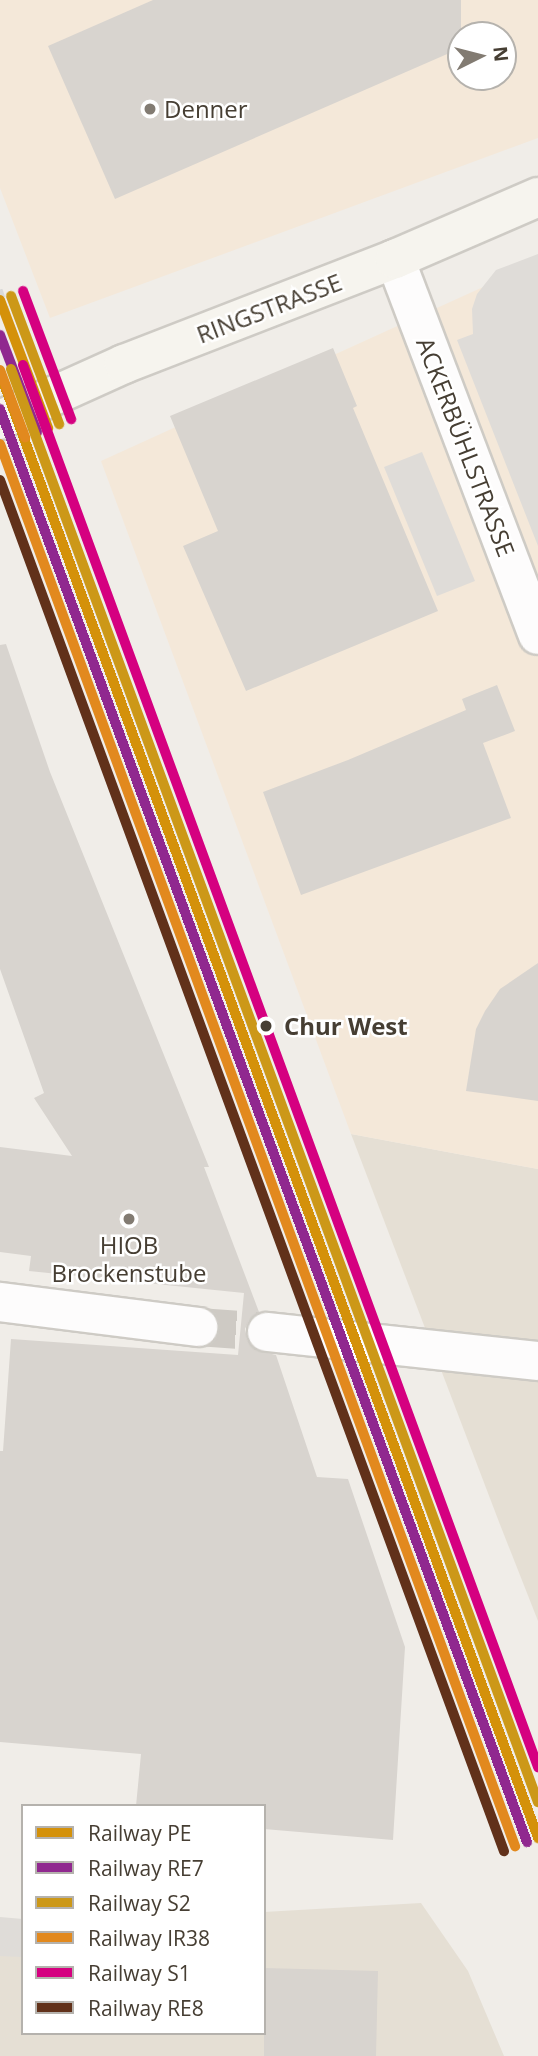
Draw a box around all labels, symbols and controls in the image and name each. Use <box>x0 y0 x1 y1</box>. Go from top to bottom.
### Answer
north arrow <box>447 21 517 91</box>
text: N <box>487 45 515 63</box>
place label: Denner <box>164 95 248 123</box>
marker: Denner <box>142 101 158 117</box>
street label: RINGSTRASSE <box>192 267 346 349</box>
street label: ACKERBÜHLSTRASSE <box>411 333 521 561</box>
place label: Chur West <box>284 1012 408 1040</box>
marker: Chur West <box>255 1015 277 1037</box>
marker: HIOB Brockenstube <box>121 1211 137 1227</box>
place label: HIOB Brockenstube <box>52 1231 206 1287</box>
legend <box>21 1804 266 2035</box>
text: Railway PE <box>88 1819 191 1847</box>
text: Railway RE7 <box>88 1854 204 1882</box>
text: Railway S2 <box>88 1889 191 1917</box>
text: Railway IR38 <box>88 1924 210 1952</box>
text: Railway S1 <box>88 1959 191 1987</box>
text: Railway RE8 <box>88 1994 204 2022</box>

